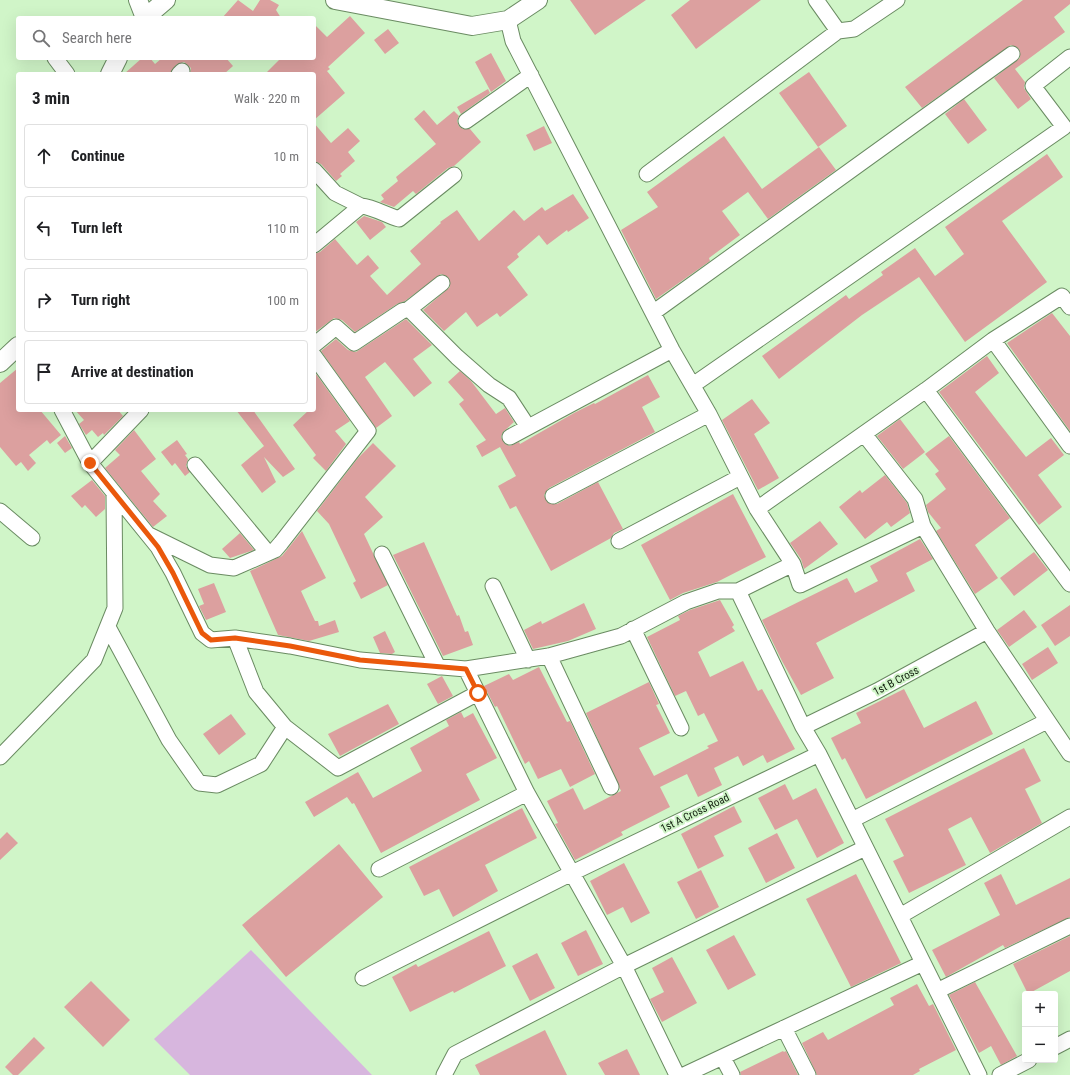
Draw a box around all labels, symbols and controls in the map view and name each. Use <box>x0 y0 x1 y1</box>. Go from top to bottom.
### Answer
search box <box>16 16 316 60</box>
icon: search <box>30 27 52 49</box>
text: Search here <box>62 29 132 47</box>
text: 3 min <box>32 88 70 108</box>
text: Walk · 220 m <box>234 91 300 106</box>
icon: ahead <box>33 145 55 167</box>
text: Continue <box>71 147 125 165</box>
text: 10 m <box>273 149 299 164</box>
icon: left <box>33 217 55 239</box>
text: Turn left <box>71 219 122 237</box>
text: 110 m <box>267 221 299 236</box>
icon: right <box>33 289 55 311</box>
text: Turn right <box>71 291 130 309</box>
text: 100 m <box>267 293 299 308</box>
icon: arrive <box>33 361 55 383</box>
text: Arrive at destination <box>71 363 194 381</box>
route end <box>81 454 99 472</box>
street label: 1st B Cross <box>871 664 921 698</box>
route start <box>469 684 487 702</box>
street label: 1st A Cross Road <box>659 791 731 835</box>
map controls <box>1022 991 1058 1063</box>
button: + <box>1022 991 1058 1027</box>
button: − <box>1022 1027 1058 1063</box>

